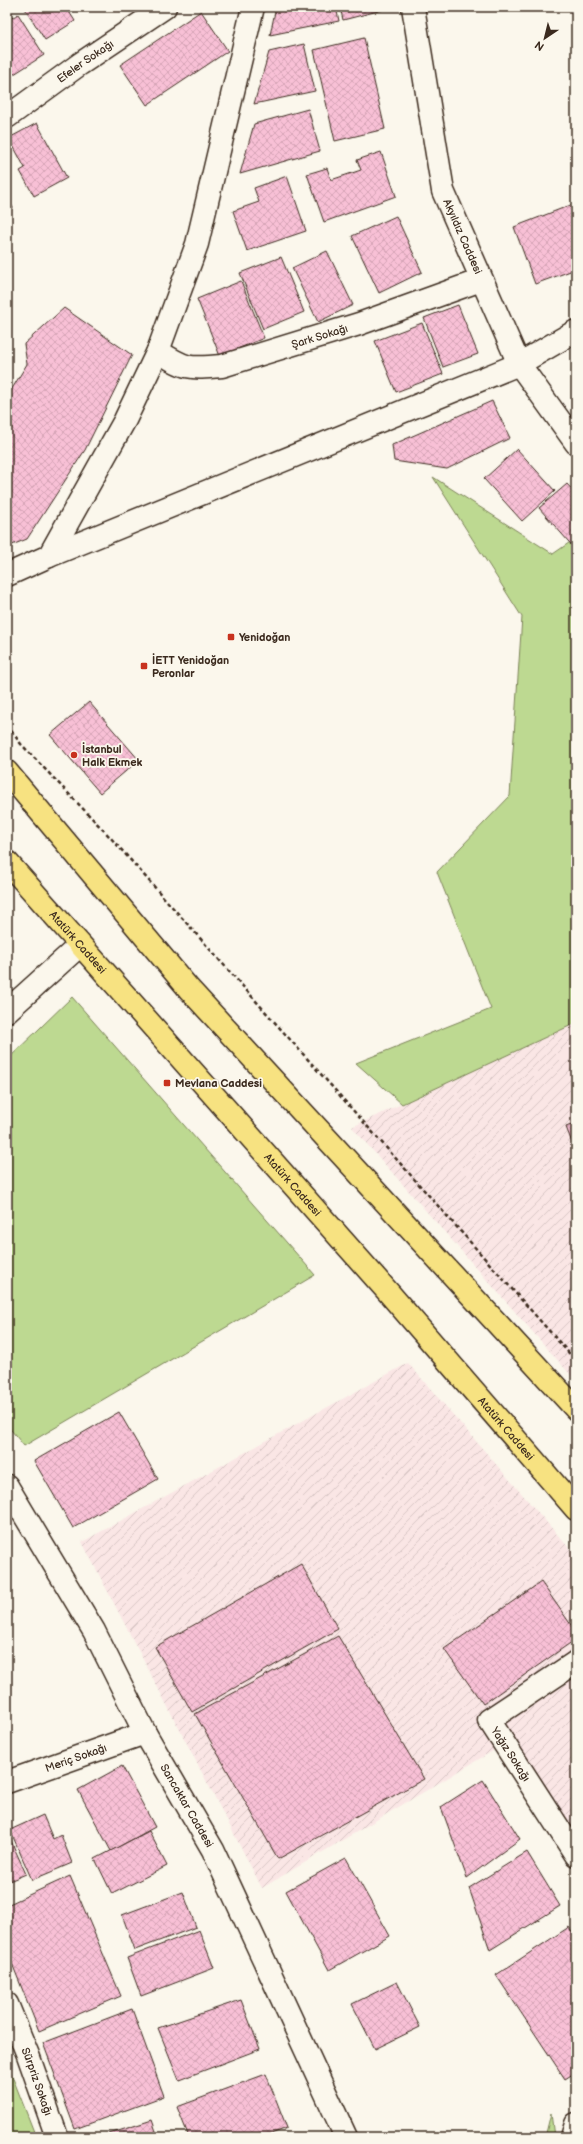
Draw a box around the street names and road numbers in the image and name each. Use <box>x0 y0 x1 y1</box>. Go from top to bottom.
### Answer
street label: Efeler Sokağı <box>55 37 116 86</box>
street label: Akyıldız Caddesi <box>440 197 485 276</box>
street label: Şark Sokağı <box>290 322 349 351</box>
street label: Atatürk Caddesi <box>46 908 109 976</box>
street label: Atatürk Caddesi <box>261 1151 324 1219</box>
street label: Atatürk Caddesi <box>475 1395 537 1463</box>
street label: Yağız Sokağı <box>488 1724 533 1784</box>
street label: Meriç Sokağı <box>43 1741 109 1775</box>
street label: Sancaktar Caddesi <box>157 1762 216 1850</box>
street label: Sürpriz Sokağı <box>19 2046 55 2117</box>

